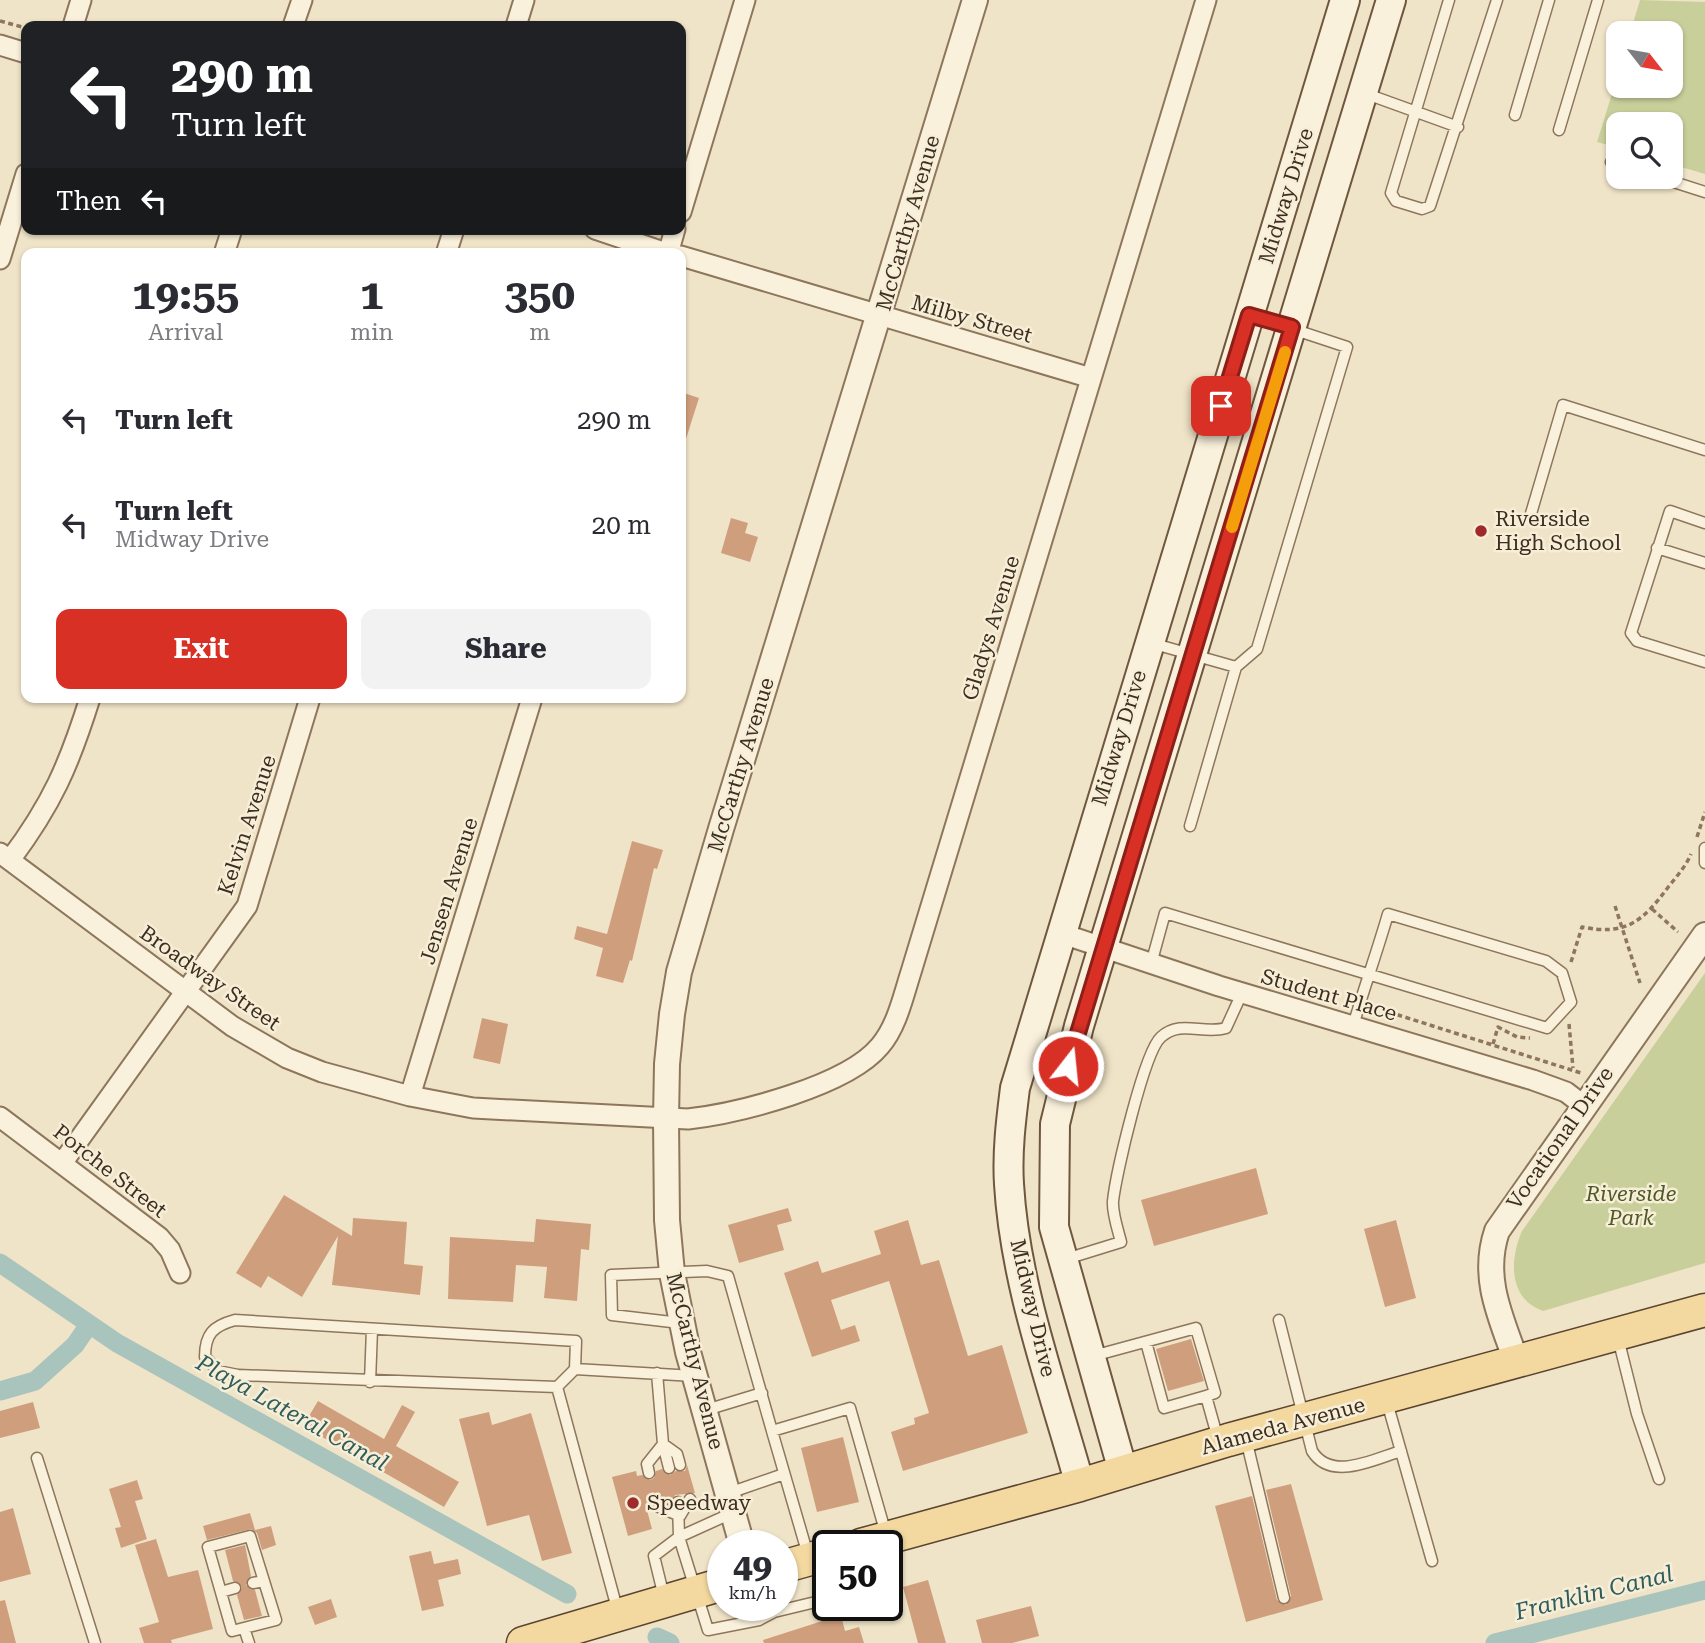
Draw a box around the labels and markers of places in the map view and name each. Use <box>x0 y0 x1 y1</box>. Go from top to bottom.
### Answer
pin <box>1191 376 1251 436</box>
place label: Riverside High School <box>1495 507 1621 555</box>
marker: Riverside High School <box>1473 523 1489 539</box>
place label: Speedway <box>647 1491 751 1515</box>
marker: Speedway <box>625 1495 641 1511</box>

